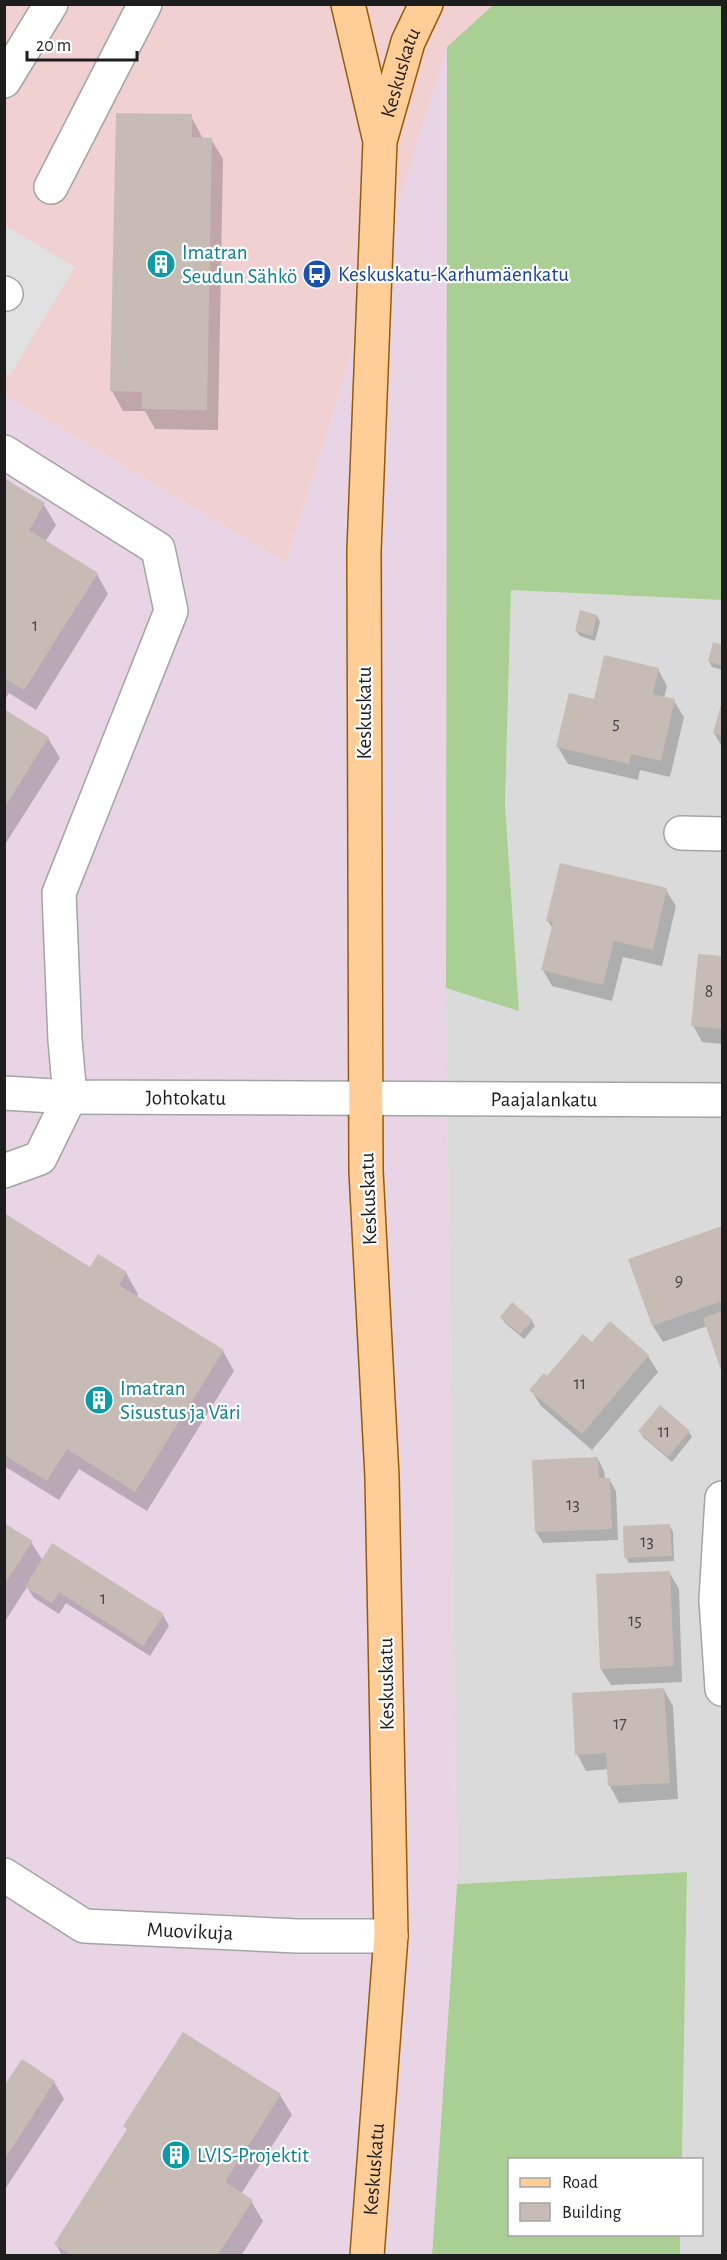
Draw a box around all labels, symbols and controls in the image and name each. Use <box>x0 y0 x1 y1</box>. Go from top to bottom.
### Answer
scale bar <box>27 24 136 62</box>
street label: Keskuskatu <box>377 24 424 120</box>
text: 20 m <box>36 37 71 55</box>
place label: Imatran Seudun Sähkö <box>182 242 297 287</box>
building icon: Imatran Seudun Sähkö <box>145 248 177 280</box>
bus stop icon: Keskuskatu-Karhumäenkatu <box>301 258 333 290</box>
place label: Keskuskatu-Karhumäenkatu <box>338 264 569 285</box>
house number: 1 <box>32 617 38 635</box>
street label: Keskuskatu <box>354 666 375 759</box>
house number: 5 <box>612 715 620 733</box>
house number: 8 <box>705 983 713 1001</box>
street label: Johtokatu <box>146 1087 226 1109</box>
street label: Paajalankatu <box>490 1089 598 1110</box>
street label: Keskuskatu <box>356 1152 381 1246</box>
house number: 9 <box>675 1272 683 1290</box>
house number: 11 <box>574 1375 586 1393</box>
place label: Imatran Sisustus ja Väri <box>120 1378 241 1423</box>
building icon: Imatran Sisustus ja Väri <box>83 1384 115 1416</box>
house number: 11 <box>658 1423 670 1441</box>
house number: 13 <box>566 1496 580 1514</box>
house number: 13 <box>640 1533 654 1551</box>
house number: 1 <box>100 1590 106 1608</box>
house number: 15 <box>628 1612 642 1630</box>
street label: Keskuskatu <box>375 1637 398 1731</box>
house number: 17 <box>613 1715 627 1733</box>
street label: Muovikuja <box>146 1919 234 1944</box>
street label: Keskuskatu <box>360 2122 388 2216</box>
building icon: LVIS-Projektit <box>160 2139 192 2171</box>
place label: LVIS-Projektit <box>197 2145 309 2166</box>
legend <box>508 2158 703 2236</box>
text: Road <box>562 2174 598 2192</box>
text: Building <box>562 2204 622 2222</box>

